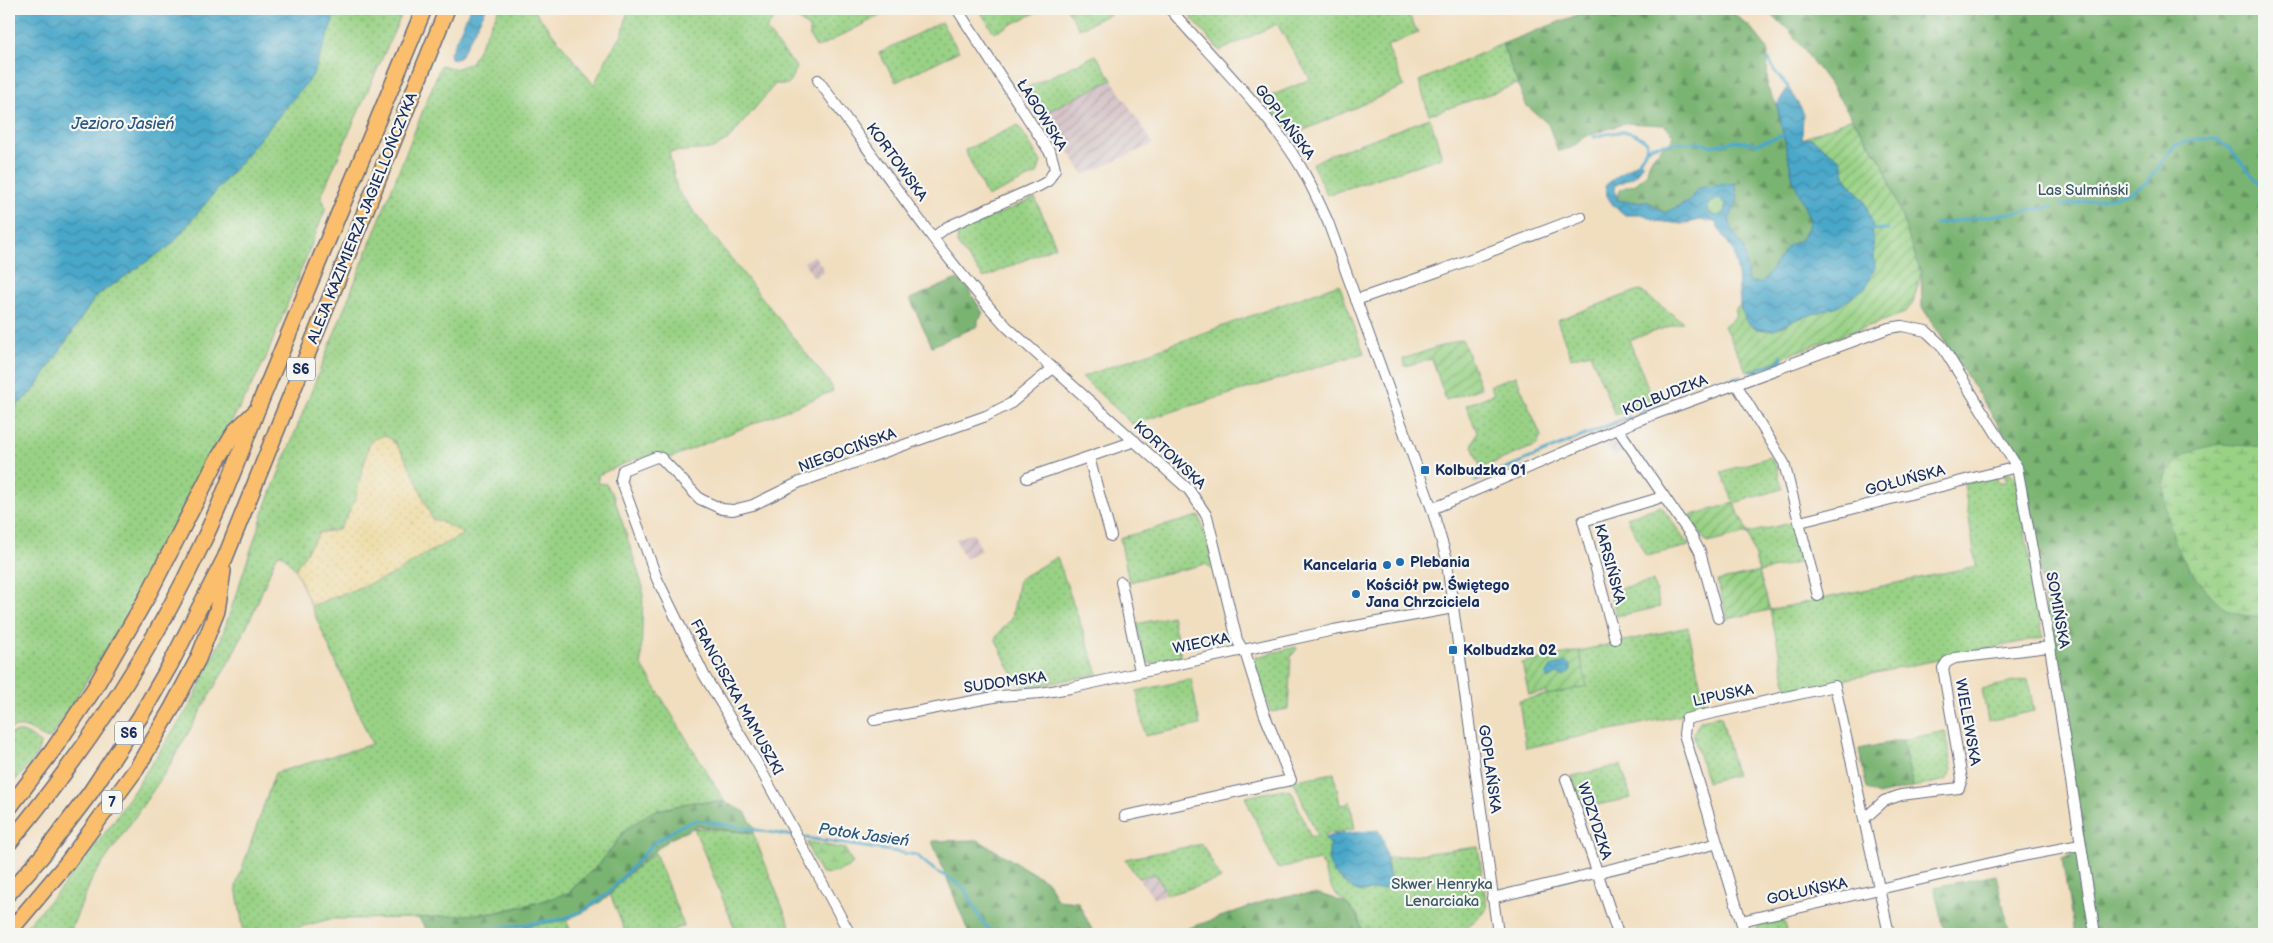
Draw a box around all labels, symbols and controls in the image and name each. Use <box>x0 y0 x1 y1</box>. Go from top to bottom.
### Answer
street label: ŁAGOWSKA <box>1012 76 1072 155</box>
street label: GOPLAŃSKA <box>1250 81 1320 164</box>
street label: ALEJA KAZIMIERZA JAGIELLOŃCZYKA <box>303 89 422 347</box>
water label: Jezioro Jasień <box>70 115 175 134</box>
street label: KORTOWSKA <box>862 119 932 206</box>
park label: Las Sulmiński <box>2038 181 2128 200</box>
road number: S6 <box>287 358 315 380</box>
street label: KOLBUDZKA <box>1620 370 1711 420</box>
street label: KORTOWSKA <box>1129 417 1210 494</box>
street label: NIEGOCIŃSKA <box>796 424 900 477</box>
place label: Kolbudzka 01 <box>1435 461 1526 480</box>
street label: GOŁUŃSKA <box>1863 461 1948 500</box>
marker: Kolbudzka 01 <box>1419 464 1431 476</box>
street label: KARSIŃSKA <box>1590 522 1630 607</box>
place label: Plebania <box>1410 553 1470 572</box>
place label: Kancelaria <box>1303 556 1377 575</box>
marker: Plebania <box>1394 556 1406 568</box>
marker: Kancelaria <box>1381 559 1393 571</box>
street label: SOMIŃSKA <box>2041 570 2074 651</box>
place label: Kościół pw. Świętego Jana Chrzciciela <box>1366 575 1510 612</box>
marker: Kościół pw. Świętego Jana Chrzciciela <box>1350 588 1362 600</box>
street label: FRANCISZKA MAMUSZKI <box>686 616 787 779</box>
street label: WIECKA <box>1171 629 1232 658</box>
place label: Kolbudzka 02 <box>1463 641 1557 660</box>
marker: Kolbudzka 02 <box>1447 644 1459 656</box>
street label: SUDOMSKA <box>963 667 1048 698</box>
street label: WIELEWSKA <box>1950 677 1985 768</box>
street label: LIPUSKA <box>1691 680 1756 711</box>
road number: S6 <box>115 721 143 744</box>
street label: GOPLAŃSKA <box>1474 724 1505 815</box>
street label: WDZYDZKA <box>1573 780 1616 863</box>
road number: 7 <box>102 790 122 814</box>
water label: Potok Jasień <box>817 820 910 851</box>
street label: GOŁUŃSKA <box>1765 874 1850 909</box>
park label: Skwer Henryka Lenarciaka <box>1391 875 1493 911</box>

